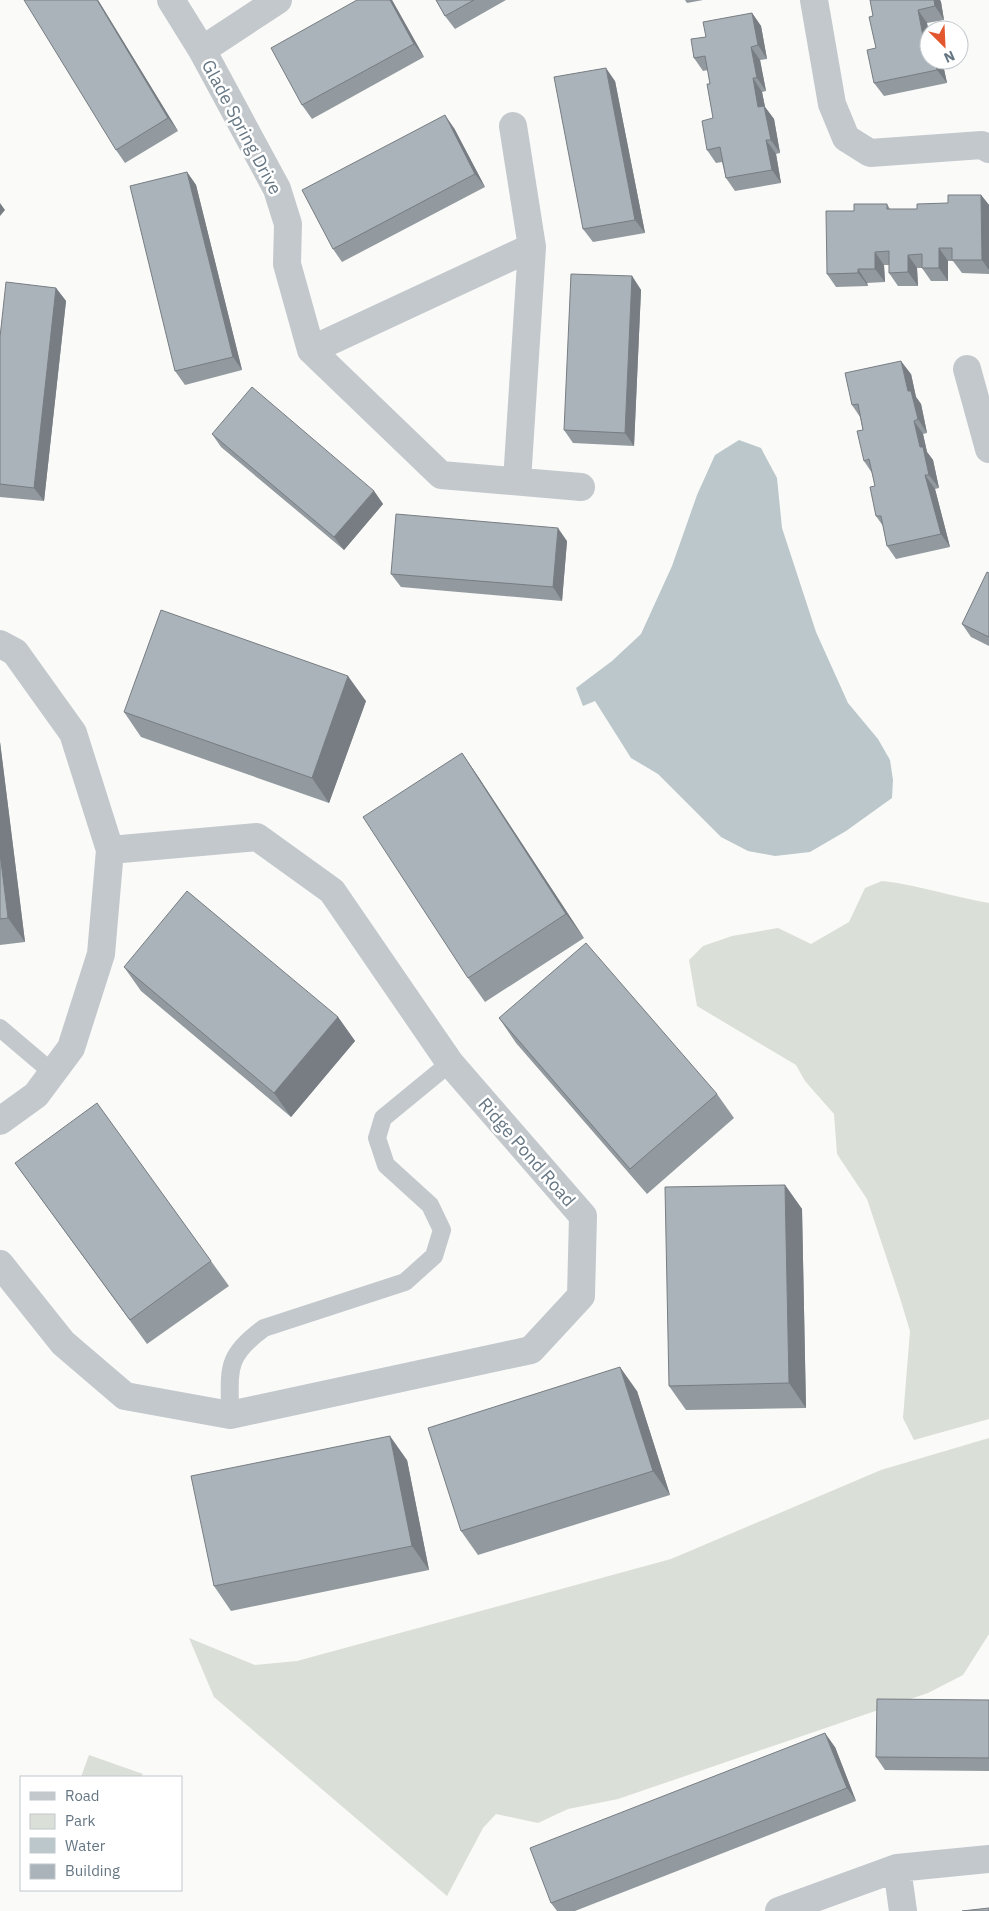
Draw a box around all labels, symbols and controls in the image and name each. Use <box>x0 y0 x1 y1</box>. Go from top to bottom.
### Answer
north arrow <box>919 20 969 70</box>
text: N <box>941 47 958 67</box>
street label: Glade Spring Drive <box>197 56 287 198</box>
street label: Ridge Pond Road <box>473 1093 581 1211</box>
legend <box>20 1776 182 1891</box>
text: Road <box>65 1786 100 1805</box>
text: Park <box>65 1811 95 1830</box>
text: Water <box>65 1836 106 1855</box>
text: Building <box>65 1861 120 1880</box>

